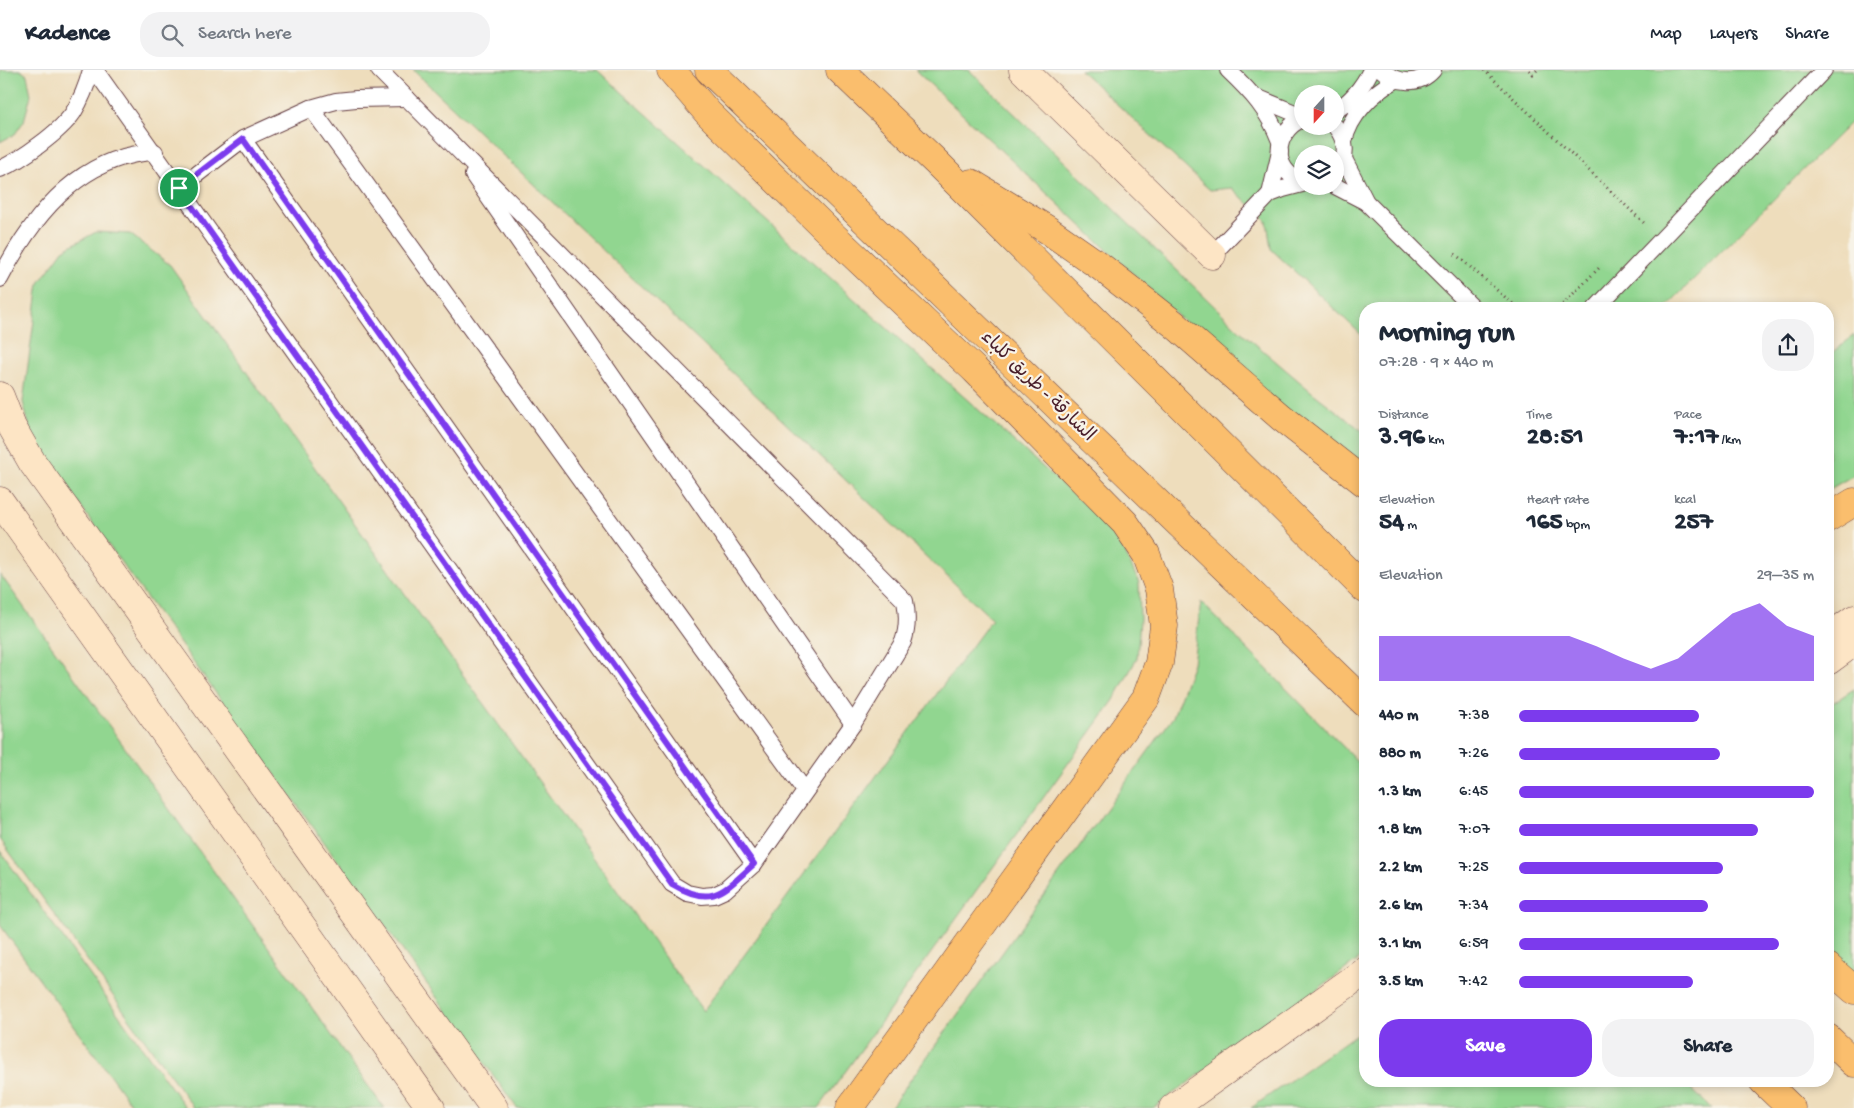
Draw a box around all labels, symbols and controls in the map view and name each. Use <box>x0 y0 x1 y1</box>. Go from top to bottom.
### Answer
search box <box>140 12 490 57</box>
text: Kadence <box>25 20 110 49</box>
icon: search <box>158 21 186 49</box>
text: Search here <box>198 23 292 46</box>
text: Map <box>1650 24 1682 45</box>
text: Layers <box>1710 24 1757 45</box>
text: Share <box>1785 24 1829 45</box>
north arrow <box>1294 85 1344 135</box>
map controls <box>1294 85 1344 195</box>
button: layers <box>1294 145 1344 195</box>
pin <box>158 167 200 209</box>
icon: arrive <box>165 174 193 202</box>
text: Morning run <box>1379 318 1514 351</box>
button: share <box>1762 319 1814 371</box>
street label: الشارقة - طريق كلباء <box>975 326 1099 448</box>
text: 07:28 · 9 × 440 m <box>1379 354 1493 373</box>
text: Distance <box>1379 407 1428 424</box>
text: Time <box>1527 407 1552 424</box>
text: Pace <box>1674 407 1702 424</box>
text: 3.96 <box>1379 424 1425 453</box>
text: 28:51 <box>1527 424 1584 453</box>
text: 7:17 <box>1674 424 1718 453</box>
text: km <box>1425 432 1445 449</box>
text: /km <box>1718 432 1741 449</box>
text: Elevation <box>1379 492 1435 509</box>
text: Heart rate <box>1527 492 1589 509</box>
text: kcal <box>1674 492 1696 509</box>
text: 54 <box>1379 509 1404 538</box>
text: 165 <box>1527 509 1563 538</box>
text: 257 <box>1674 509 1713 538</box>
text: m <box>1404 517 1417 534</box>
text: bpm <box>1563 517 1590 534</box>
text: Elevation <box>1379 567 1443 586</box>
text: 29–35 m <box>1756 567 1814 586</box>
text: 440 m <box>1379 707 1418 726</box>
text: 7:38 <box>1459 707 1489 726</box>
text: 880 m <box>1379 745 1421 764</box>
text: 7:26 <box>1459 745 1488 764</box>
text: 1.3 km <box>1379 783 1421 802</box>
text: 6:45 <box>1459 783 1488 802</box>
text: 1.8 km <box>1379 821 1422 840</box>
text: 7:07 <box>1459 821 1490 840</box>
text: 2.2 km <box>1379 859 1422 878</box>
text: 7:25 <box>1459 859 1489 878</box>
text: 2.6 km <box>1379 897 1422 916</box>
text: 7:34 <box>1459 897 1488 916</box>
text: 3.1 km <box>1379 935 1421 954</box>
text: 6:59 <box>1459 935 1489 954</box>
text: 3.5 km <box>1379 973 1423 992</box>
text: 7:42 <box>1459 973 1488 992</box>
button: Save <box>1379 1019 1592 1077</box>
button: Share <box>1602 1019 1814 1077</box>

